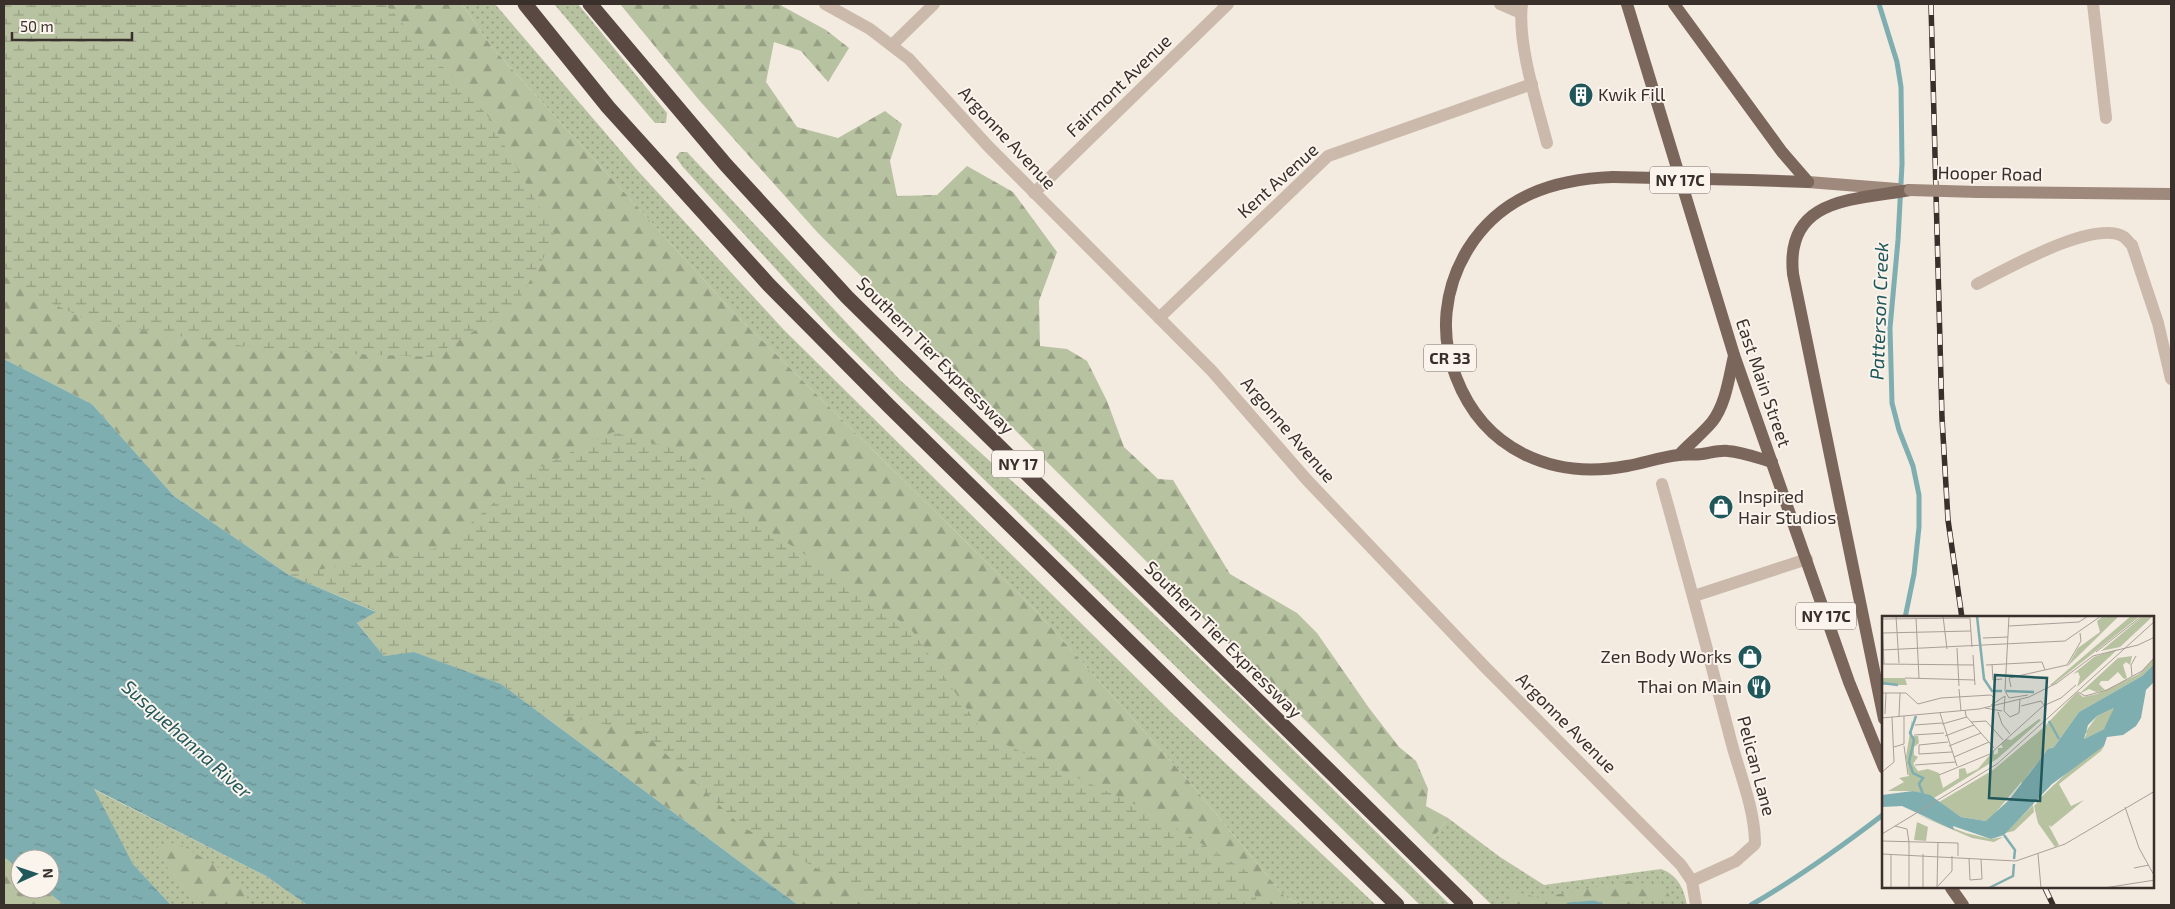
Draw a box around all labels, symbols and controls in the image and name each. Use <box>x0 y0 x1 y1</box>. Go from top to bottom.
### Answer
scale bar <box>12 10 132 42</box>
text: 50 m <box>20 17 54 35</box>
street label: Fairmont Avenue <box>1061 29 1176 141</box>
street label: Argonne Avenue <box>954 81 1061 193</box>
building icon: Kwik Fill <box>1568 82 1594 108</box>
place label: Kwik Fill <box>1598 83 1666 105</box>
street label: Kent Avenue <box>1232 138 1322 222</box>
street label: Hooper Road <box>1937 161 2043 185</box>
road number: NY 17C <box>1650 166 1710 194</box>
water label: Patterson Creek <box>1865 241 1892 380</box>
street label: Southern Tier Expressway <box>852 272 1019 439</box>
street label: East Main Street <box>1732 315 1796 450</box>
road number: CR 33 <box>1424 344 1476 372</box>
street label: Argonne Avenue <box>1237 372 1341 487</box>
road number: NY 17 <box>992 450 1044 478</box>
place label: Inspired Hair Studios <box>1738 485 1836 528</box>
shop icon: Inspired Hair Studios <box>1708 494 1734 520</box>
street label: Southern Tier Expressway <box>1140 556 1307 723</box>
road number: NY 17C <box>1796 602 1856 630</box>
inset map <box>1882 616 2155 889</box>
shop icon: Zen Body Works <box>1737 644 1763 670</box>
place label: Zen Body Works <box>1601 645 1732 667</box>
street label: Argonne Avenue <box>1512 667 1622 777</box>
restaurant icon: Thai on Main <box>1746 674 1772 700</box>
water label: Susquehanna River <box>118 675 257 803</box>
place label: Thai on Main <box>1637 675 1742 697</box>
street label: Pelican Lane <box>1733 713 1781 818</box>
north arrow <box>10 849 60 899</box>
text: N <box>40 868 57 879</box>

